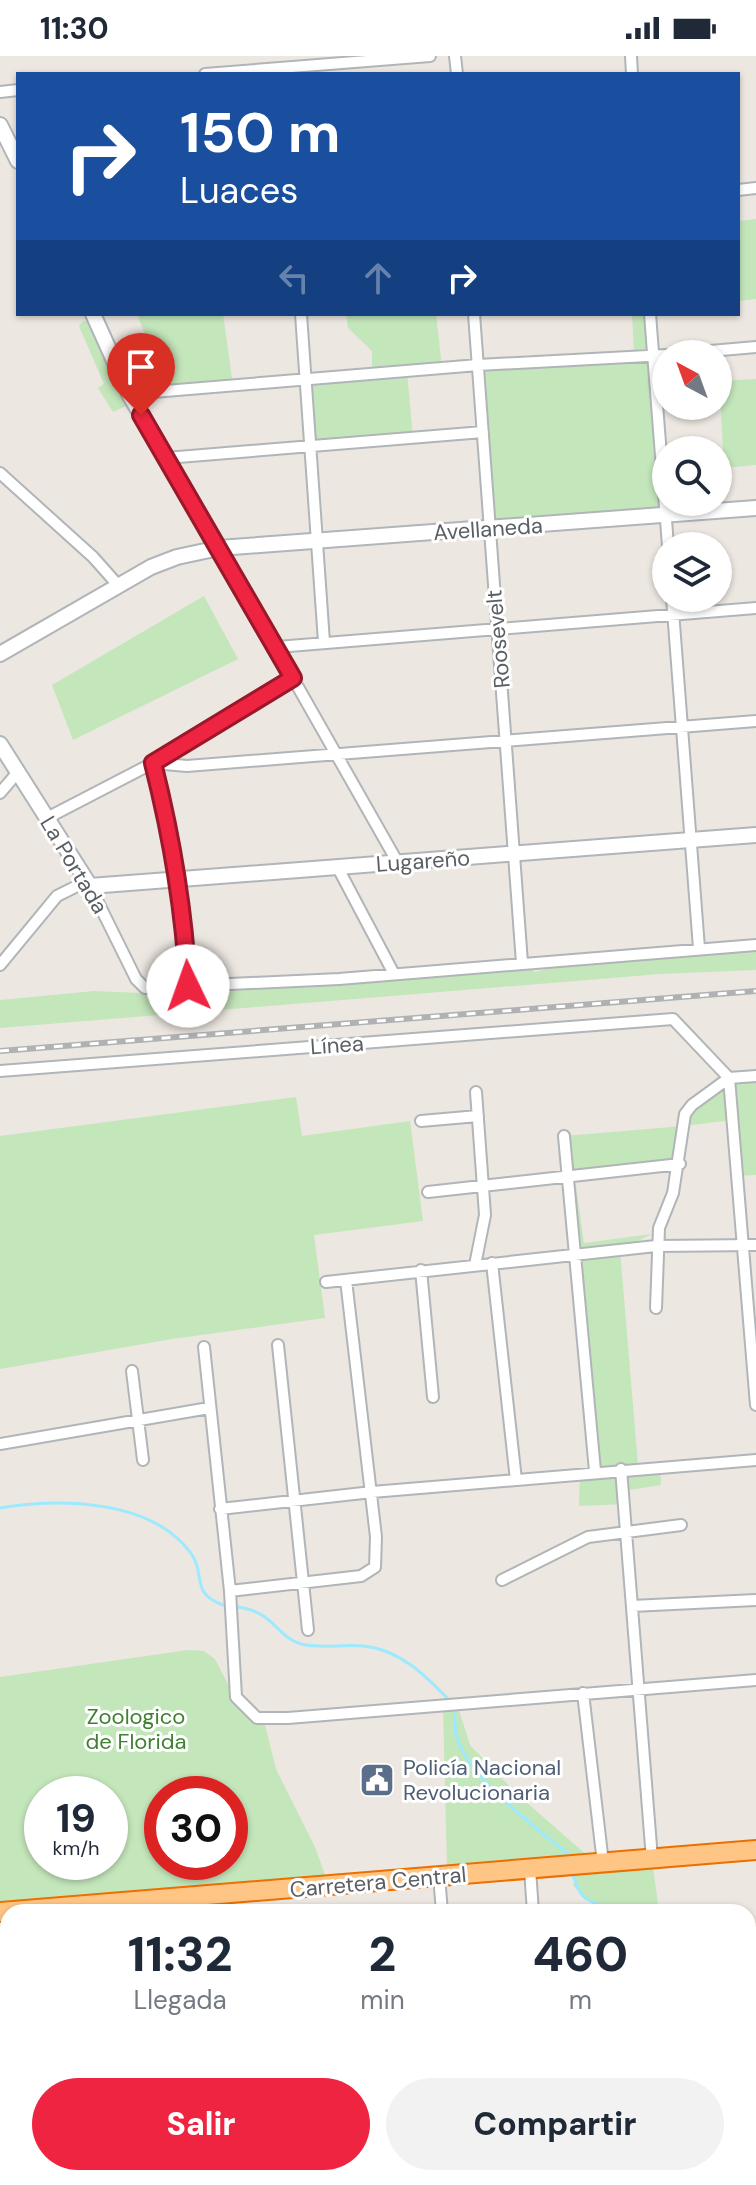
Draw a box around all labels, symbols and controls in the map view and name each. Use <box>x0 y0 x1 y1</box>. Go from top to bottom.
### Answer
text: 11:30 <box>40 9 109 48</box>
text: 150 m <box>180 96 341 169</box>
icon: right <box>48 104 152 208</box>
text: Luaces <box>180 167 298 214</box>
icon: left <box>272 256 316 300</box>
icon: ahead <box>356 256 400 300</box>
icon: right <box>440 256 484 300</box>
pin <box>107 333 175 415</box>
north arrow <box>652 340 732 420</box>
map controls <box>652 340 732 612</box>
icon: arrive <box>119 345 163 389</box>
button: search <box>652 436 732 516</box>
street label: Avellaneda <box>432 511 544 547</box>
button: layers <box>652 532 732 612</box>
street label: Roosevelt <box>479 589 517 689</box>
street label: La Portada <box>33 811 115 919</box>
street label: Lugareño <box>375 843 471 879</box>
position arrow <box>146 944 230 1028</box>
street label: Línea <box>309 1029 365 1061</box>
park label: Zoologico de Florida <box>85 1702 187 1756</box>
place label: Policía Nacional Revolucionaria <box>403 1753 561 1807</box>
public building icon: Policía Nacional Revolucionaria <box>358 1761 396 1799</box>
speed limit sign: 30 <box>144 1776 248 1880</box>
text: 19 <box>56 1792 96 1844</box>
text: km/h <box>52 1835 100 1861</box>
street label: Carretera Central <box>289 1860 467 1904</box>
text: 11:32 <box>128 1923 232 1986</box>
text: 2 <box>369 1923 396 1986</box>
text: 460 <box>532 1923 628 1986</box>
text: Llegada <box>133 1983 227 2017</box>
text: min <box>360 1983 405 2017</box>
text: m <box>569 1983 592 2017</box>
button: Salir <box>32 2078 370 2170</box>
button: Compartir <box>386 2078 724 2170</box>

